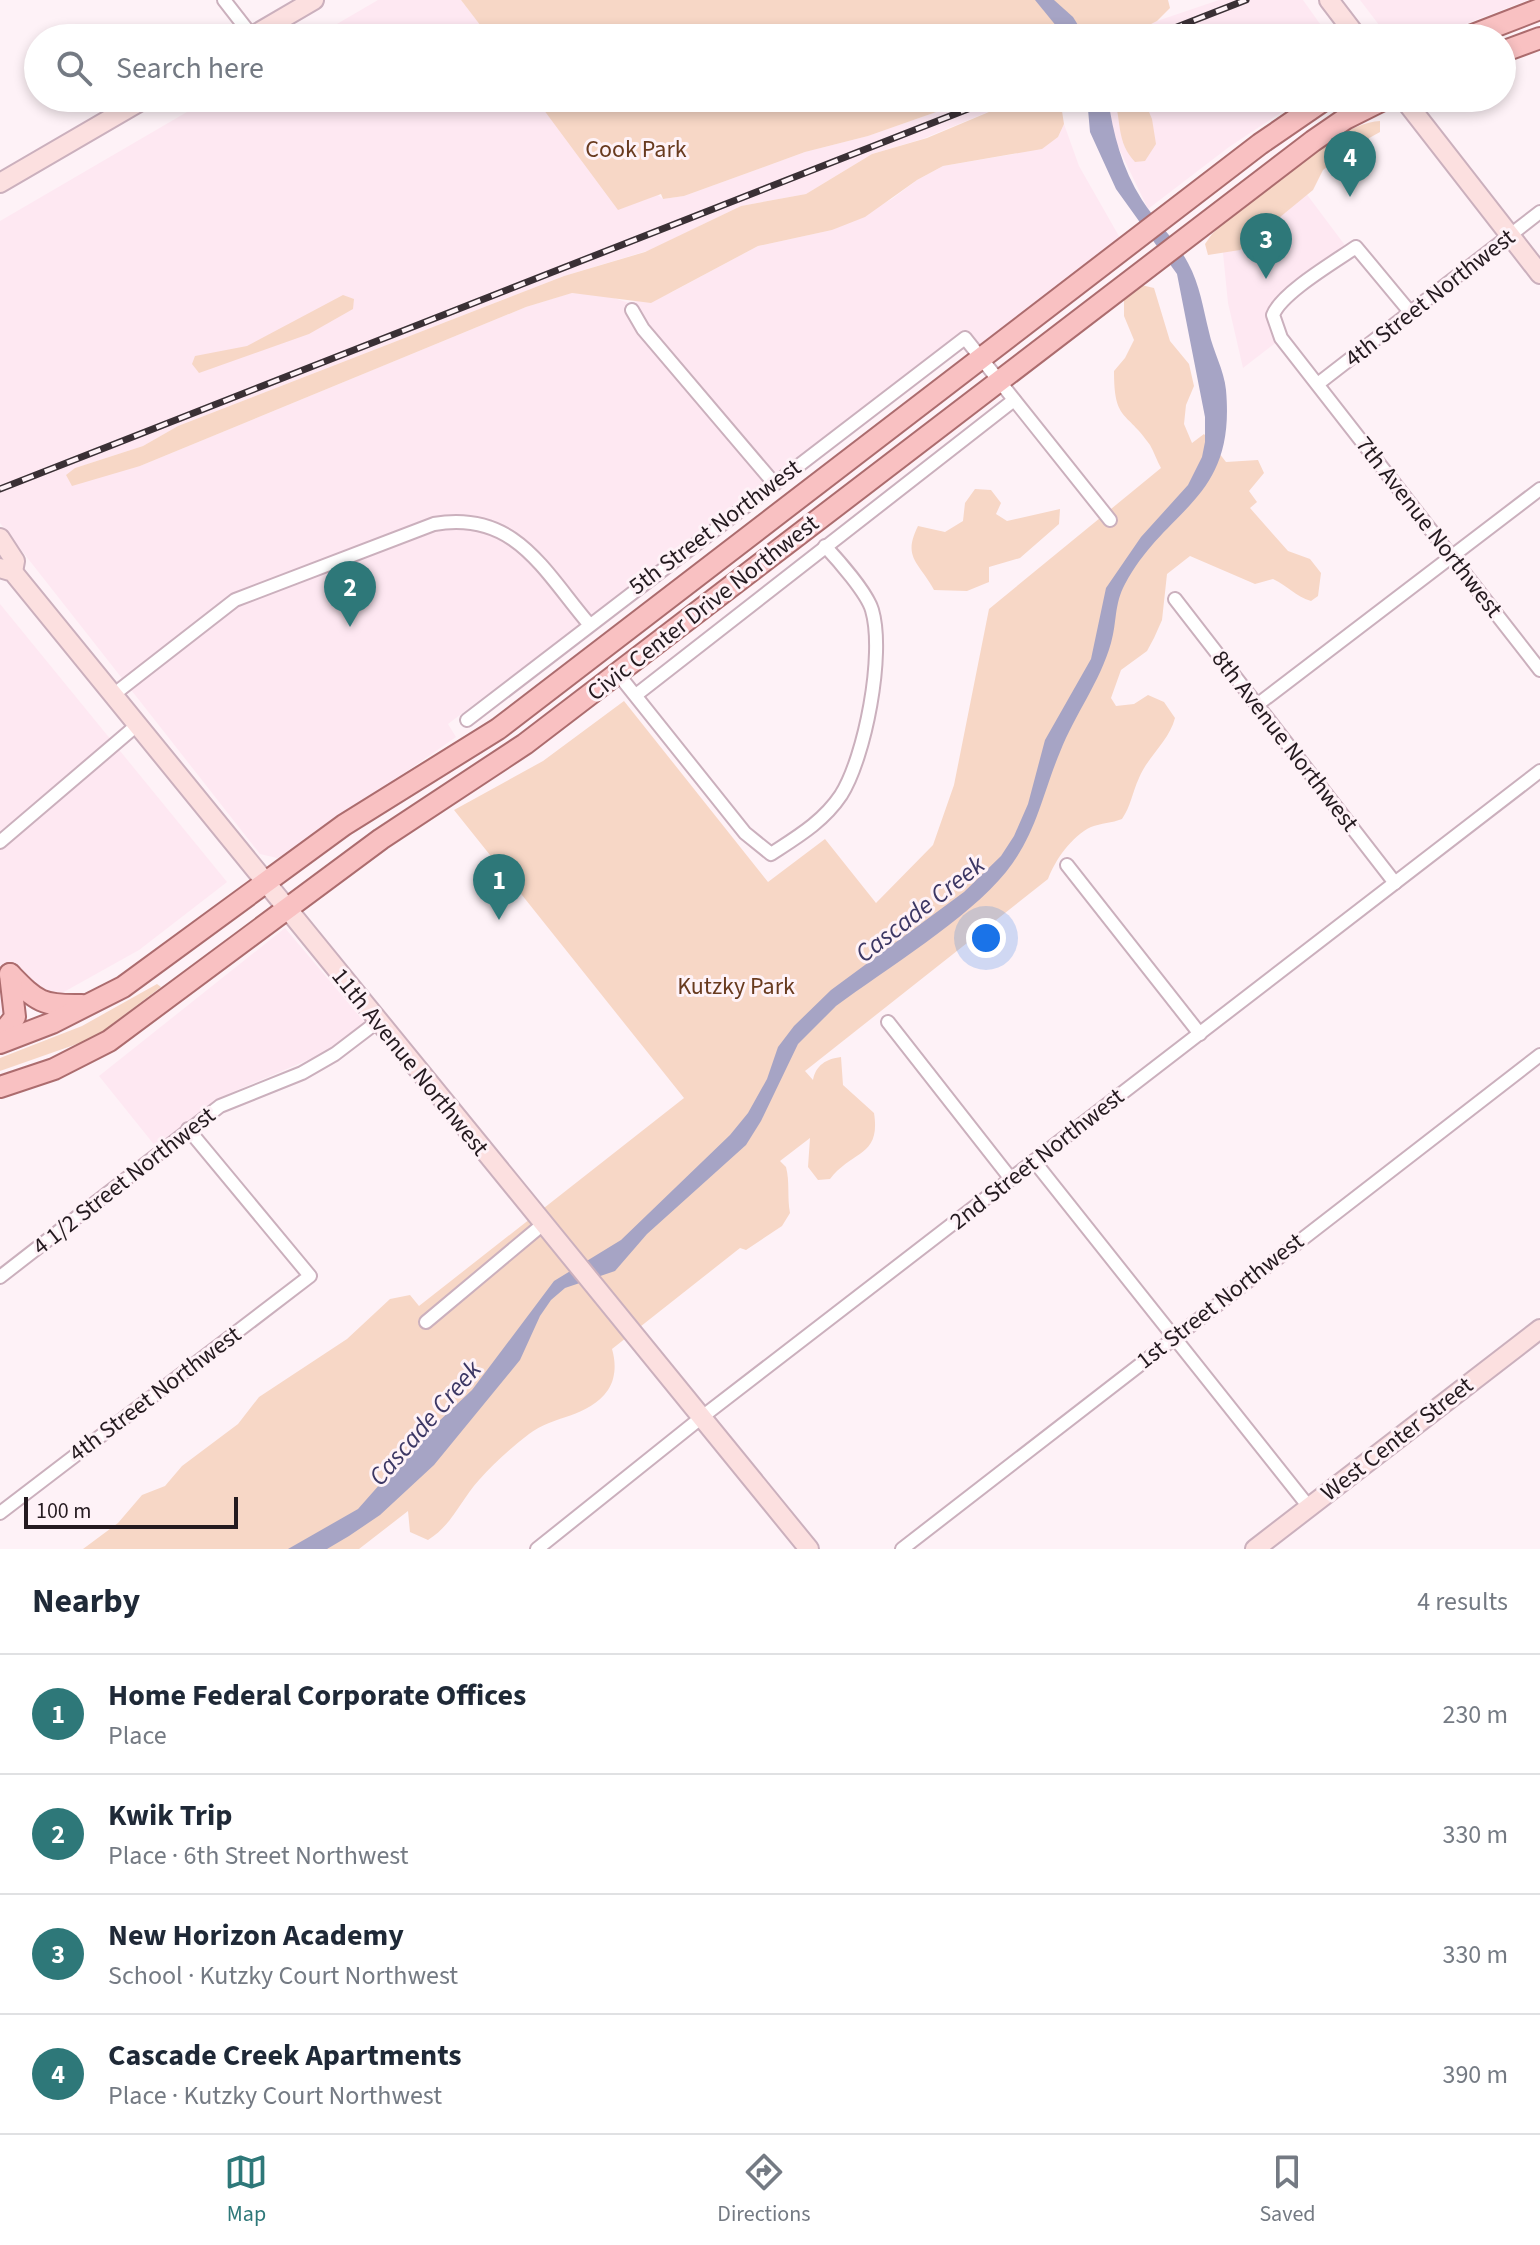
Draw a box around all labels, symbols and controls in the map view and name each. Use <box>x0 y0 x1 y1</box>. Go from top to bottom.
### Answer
search box <box>24 24 1516 112</box>
icon: search <box>52 46 96 90</box>
text: Search here <box>116 47 264 90</box>
pin: 4 <box>1324 131 1376 197</box>
park label: Cook Park <box>585 132 687 167</box>
pin: 3 <box>1240 213 1292 279</box>
street label: 4th Street Northwest <box>1337 220 1523 376</box>
street label: 7th Avenue Northwest <box>1347 429 1511 625</box>
street label: 5th Street Northwest <box>622 451 808 603</box>
street label: Civic Center Drive Northwest <box>580 506 826 710</box>
pin: 2 <box>324 561 376 627</box>
street label: 8th Avenue Northwest <box>1203 643 1367 839</box>
water label: Cascade Creek <box>847 846 993 971</box>
pin: 1 <box>473 854 525 920</box>
your location <box>966 918 1006 958</box>
street label: 11th Avenue Northwest <box>323 960 497 1164</box>
park label: Kutzky Park <box>677 969 795 1004</box>
street label: 2nd Street Northwest <box>942 1080 1132 1238</box>
street label: 4 1/2 Street Northwest <box>25 1098 223 1264</box>
street label: 1st Street Northwest <box>1129 1224 1311 1378</box>
street label: 4th Street Northwest <box>62 1318 248 1470</box>
water label: Cascade Creek <box>360 1352 490 1494</box>
street label: West Center Street <box>1313 1368 1481 1510</box>
scale bar <box>24 1493 238 1529</box>
text: 100 m <box>36 1495 91 1527</box>
text: Nearby <box>32 1577 140 1626</box>
text: 4 results <box>1417 1583 1508 1620</box>
text: Home Federal Corporate Offices <box>108 1674 526 1717</box>
text: 1 <box>51 1696 65 1733</box>
text: 230 m <box>1442 1696 1508 1733</box>
text: Place <box>108 1717 167 1754</box>
text: Kwik Trip <box>108 1794 232 1837</box>
text: 2 <box>51 1816 65 1853</box>
text: 330 m <box>1442 1816 1508 1853</box>
text: Place · 6th Street Northwest <box>108 1837 408 1874</box>
text: New Horizon Academy <box>108 1914 404 1957</box>
text: 3 <box>51 1936 65 1973</box>
text: 330 m <box>1442 1936 1508 1973</box>
text: School · Kutzky Court Northwest <box>108 1957 458 1994</box>
text: Cascade Creek Apartments <box>108 2034 462 2077</box>
text: 4 <box>51 2056 65 2093</box>
text: 390 m <box>1442 2056 1508 2093</box>
text: Place · Kutzky Court Northwest <box>108 2077 442 2114</box>
tab: Map <box>224 2150 268 2230</box>
tab: Directions <box>717 2150 810 2230</box>
tab: Saved <box>1259 2150 1316 2230</box>

